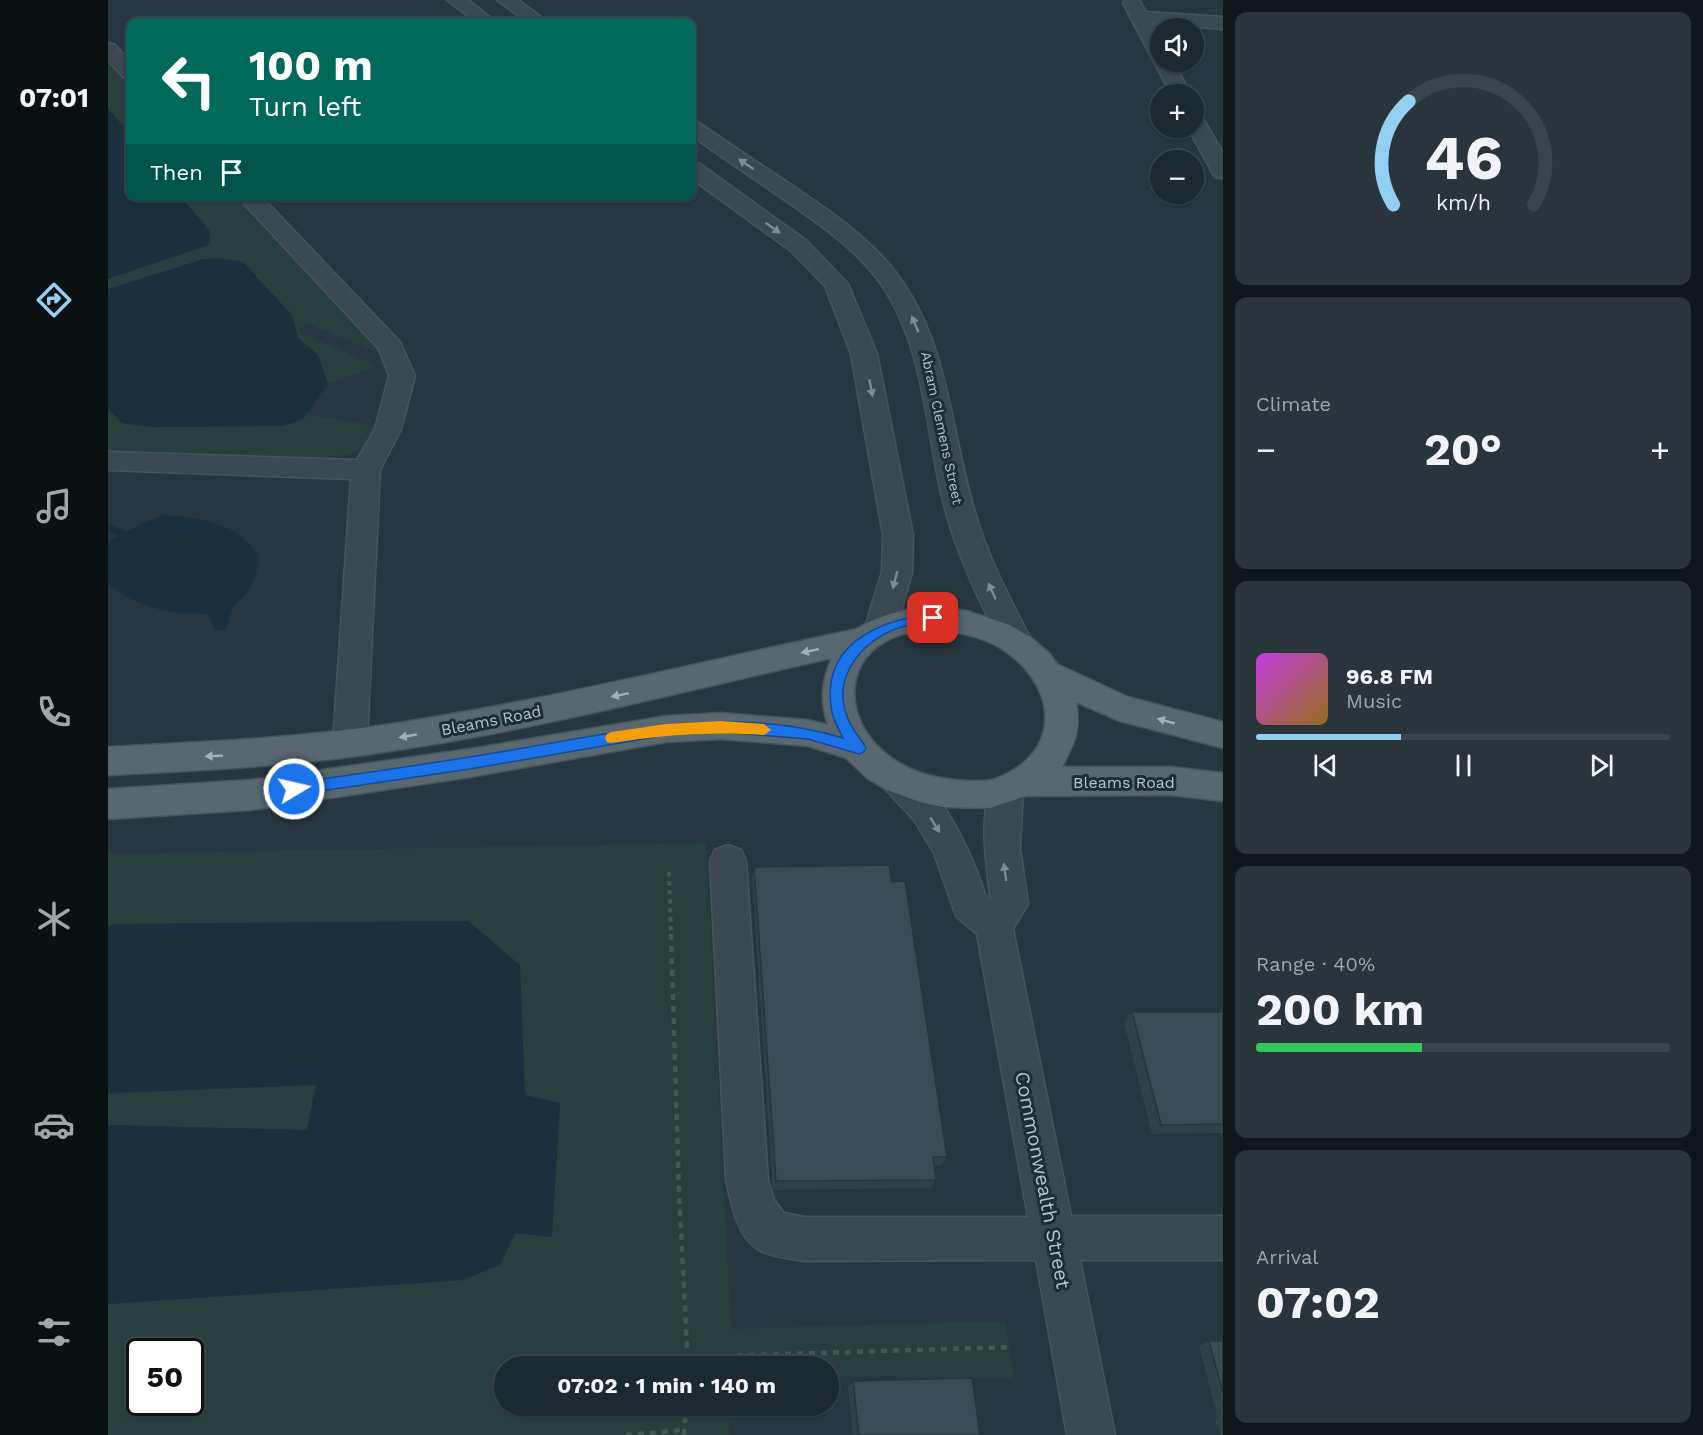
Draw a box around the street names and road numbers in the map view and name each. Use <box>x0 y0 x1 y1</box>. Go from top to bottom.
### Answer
street label: Abram Clemens Street <box>918 350 966 506</box>
street label: Bleams Road <box>439 701 543 740</box>
street label: Bleams Road <box>1073 773 1175 792</box>
street label: Commonwealth Street <box>1010 1069 1076 1291</box>

